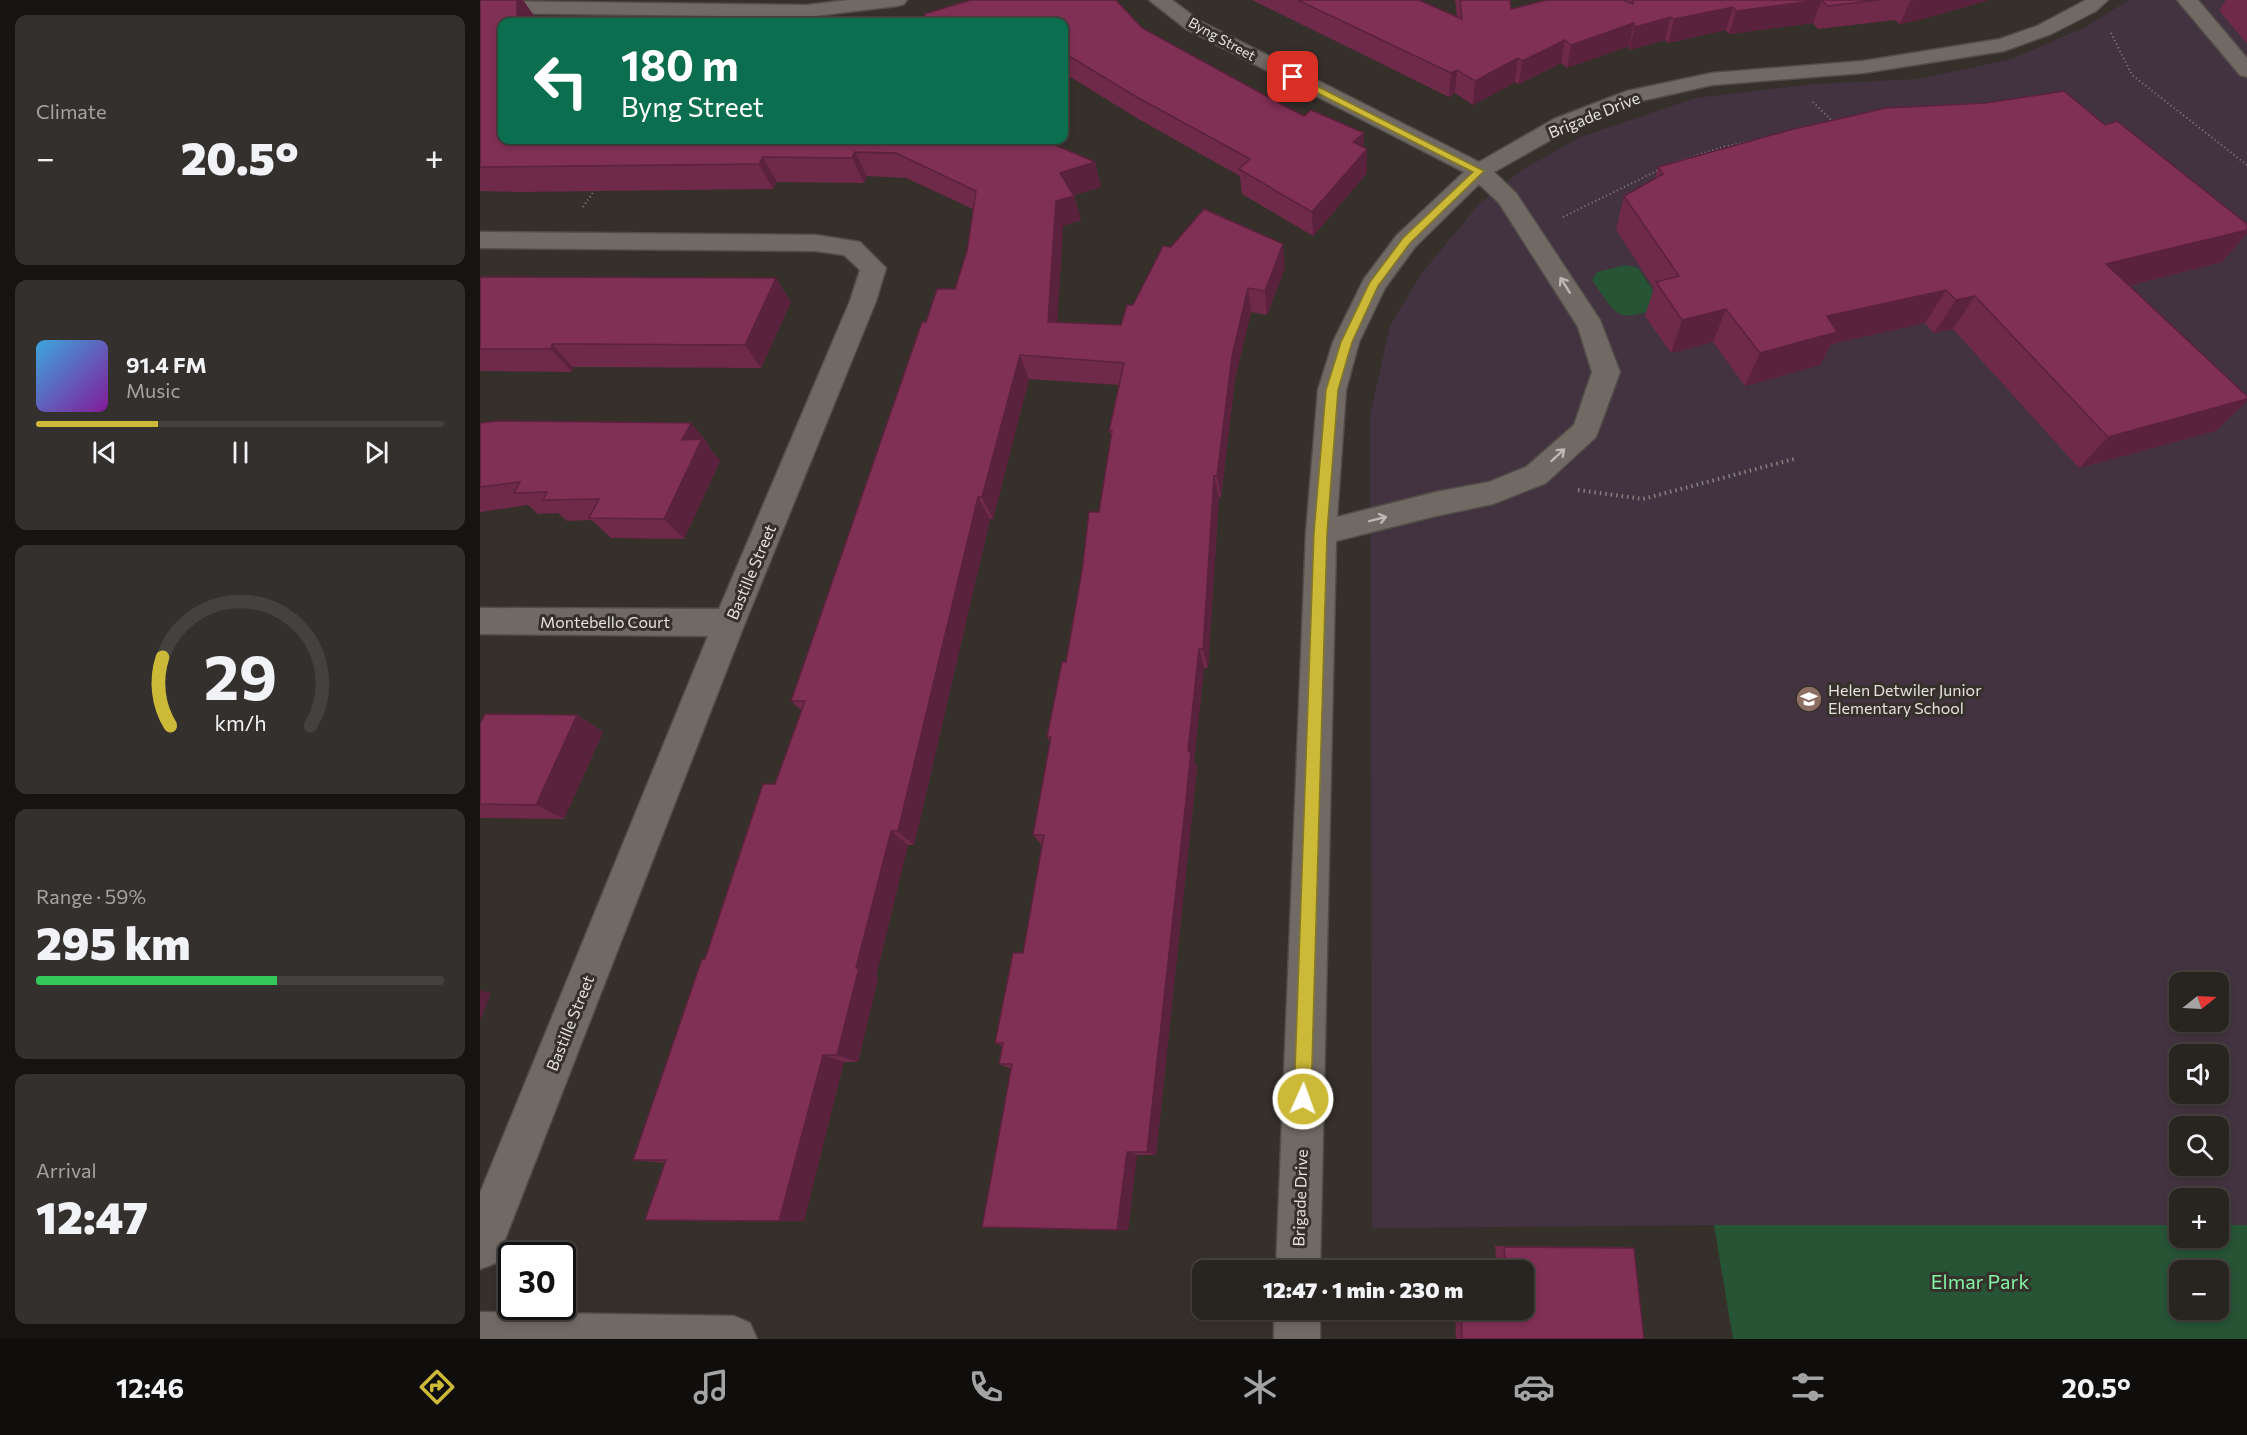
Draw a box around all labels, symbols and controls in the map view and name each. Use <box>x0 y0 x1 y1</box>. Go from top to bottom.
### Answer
street label: Byng Street <box>1186 13 1259 64</box>
text: 180 m <box>621 38 739 90</box>
icon: left <box>522 42 600 120</box>
pin <box>1267 51 1318 102</box>
icon: arrive <box>1276 60 1309 93</box>
street label: Brigade Drive <box>1545 88 1642 142</box>
text: Byng Street <box>621 90 764 123</box>
text: Climate <box>36 99 106 123</box>
text: 20.5° <box>181 129 299 184</box>
text: − <box>36 136 55 177</box>
text: + <box>425 136 444 177</box>
one-way arrow <box>1558 277 1571 294</box>
text: 91.4 FM <box>126 351 207 378</box>
text: Music <box>126 378 180 402</box>
icon: previous <box>88 436 121 469</box>
icon: pause <box>224 436 257 469</box>
icon: next <box>360 436 393 469</box>
one-way arrow <box>1551 448 1566 462</box>
one-way arrow <box>1368 512 1387 524</box>
street label: Bastille Street <box>722 521 779 622</box>
street label: Montebello Court <box>540 612 670 631</box>
text: 29 <box>203 638 277 714</box>
place label: Helen Detwiler Junior Elementary School <box>1828 680 1982 717</box>
school or university icon: Helen Detwiler Junior Elementary School <box>1794 684 1824 714</box>
text: km/h <box>214 710 266 736</box>
text: Range · 59% <box>36 884 146 908</box>
text: 295 km <box>36 914 191 969</box>
street label: Bastille Street <box>542 972 598 1073</box>
north arrow <box>2169 972 2229 1032</box>
map controls <box>2169 972 2229 1320</box>
button: sound <box>2169 1044 2229 1104</box>
position arrow <box>1271 1067 1335 1131</box>
button: search <box>2169 1116 2229 1176</box>
street label: Brigade Drive <box>1288 1149 1311 1247</box>
text: Arrival <box>36 1158 97 1182</box>
text: 12:47 <box>36 1188 148 1243</box>
button: + <box>2169 1188 2229 1248</box>
speed limit sign: 30 <box>498 1242 576 1320</box>
button: − <box>2169 1260 2229 1320</box>
park label: Elmar Park <box>1931 1269 2029 1293</box>
text: 12:47 · 1 min · 230 m <box>1263 1276 1463 1303</box>
icon: directions <box>416 1366 458 1408</box>
icon: music <box>690 1366 732 1408</box>
icon: phone <box>965 1366 1007 1408</box>
icon: climate <box>1239 1366 1281 1408</box>
icon: car <box>1513 1366 1555 1408</box>
icon: filters <box>1787 1366 1829 1408</box>
text: 12:46 <box>116 1371 184 1404</box>
text: 20.5° <box>2061 1371 2131 1404</box>

